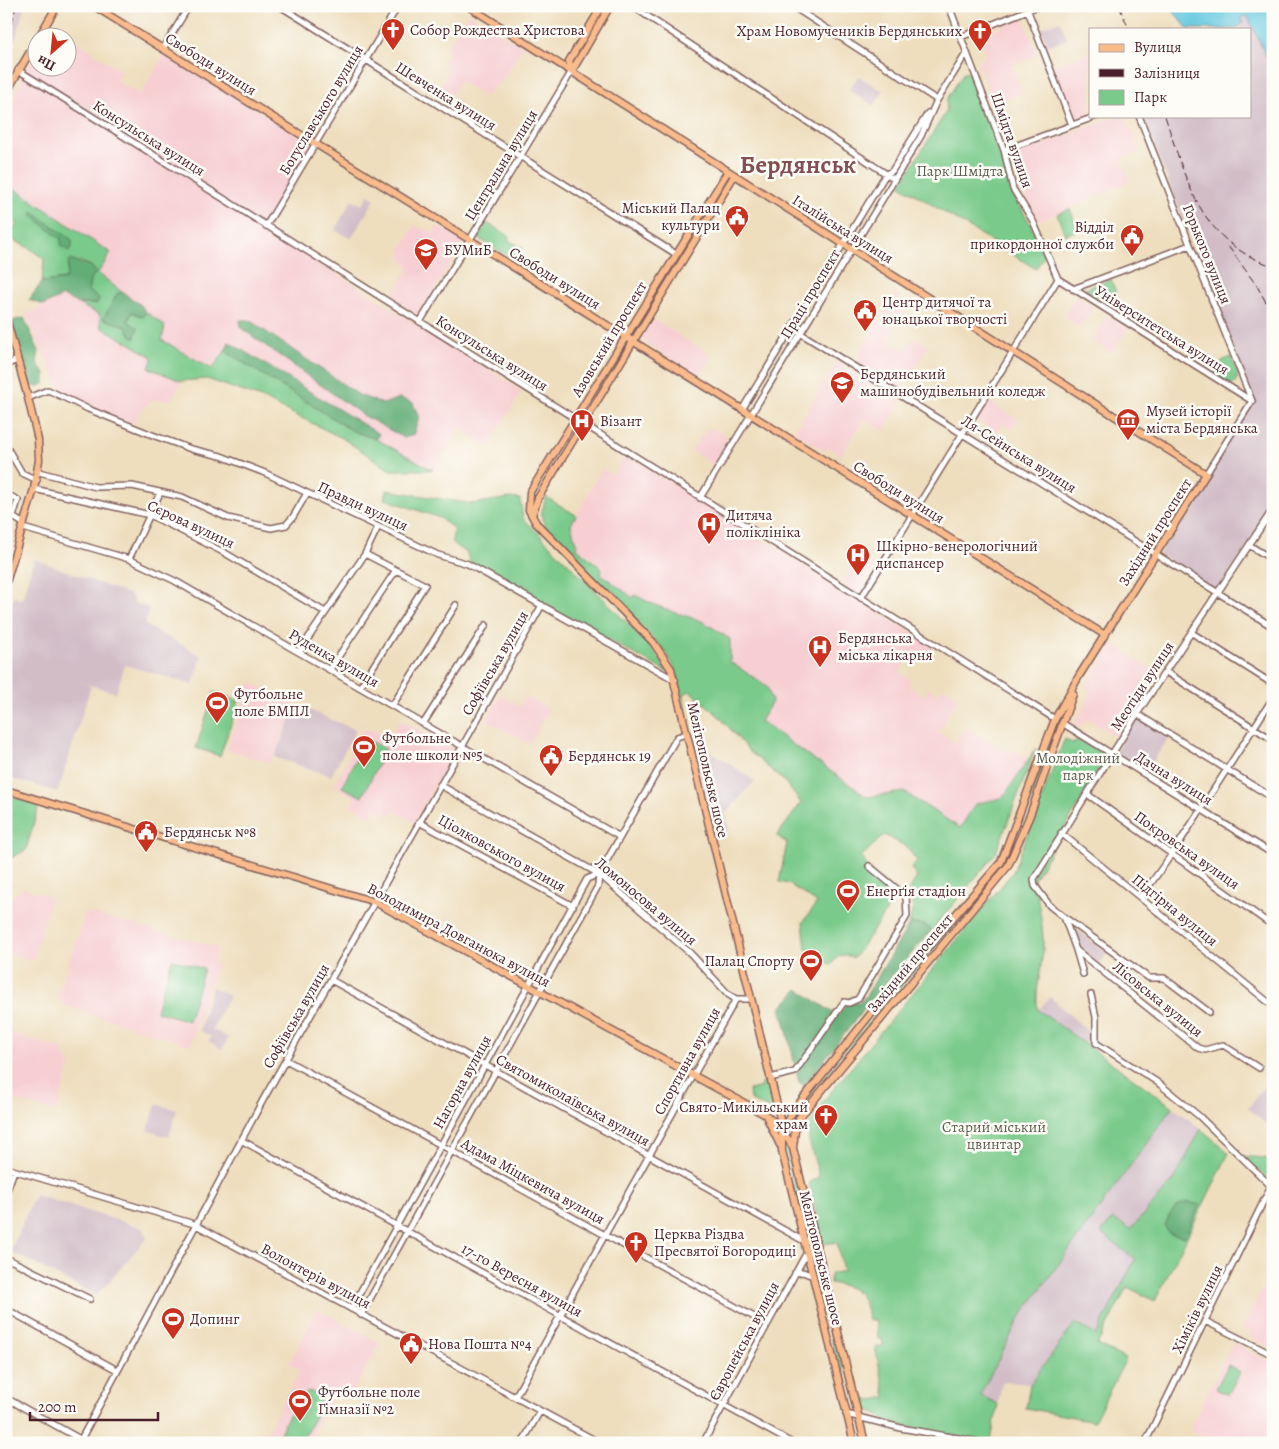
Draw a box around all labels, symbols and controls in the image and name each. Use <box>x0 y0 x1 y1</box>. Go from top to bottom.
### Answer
church icon: Собор Рождества Христова <box>380 17 406 51</box>
church icon: Храм Новомучеників Бердянських <box>967 18 993 52</box>
place label: Собор Рождества Христова <box>410 20 585 40</box>
place label: Храм Новомучеників Бердянських <box>737 21 963 41</box>
north arrow <box>28 28 78 78</box>
street label: Свободи вулиця <box>162 28 260 100</box>
legend <box>1089 28 1252 118</box>
text: Вулиця <box>1134 37 1181 57</box>
street label: Богуславського вулиця <box>274 41 368 179</box>
text: Пн <box>34 51 59 76</box>
street label: Шевченка вулиця <box>392 57 500 135</box>
text: Залізниця <box>1134 63 1200 83</box>
text: Парк <box>1134 87 1167 107</box>
street label: Шмідта вулиця <box>986 90 1038 190</box>
street label: Консульська вулиця <box>89 95 209 181</box>
street label: Центральна вулиця <box>460 106 542 224</box>
district label: Бердянськ <box>740 148 857 182</box>
park label: Парк Шмідта <box>917 161 1004 181</box>
street label: Італійська вулиця <box>789 190 897 268</box>
place label: Міський Палац культури <box>622 198 720 235</box>
street label: Горького вулиця <box>1178 201 1236 307</box>
public building icon: Міський Палац культури <box>724 204 750 238</box>
place label: Відділ прикордонної служби <box>970 217 1114 254</box>
public building icon: Відділ прикордонної служби <box>1119 223 1145 257</box>
school or university icon: БУМиБ <box>413 237 439 271</box>
place label: БУМиБ <box>444 240 492 260</box>
street label: Свободи вулиця <box>506 242 604 314</box>
street label: Праці проспект <box>775 245 845 343</box>
street label: Азовський проспект <box>566 277 652 401</box>
street label: Університетська вулиця <box>1091 281 1233 379</box>
place label: Центр дитячої та юнацької творчості <box>882 292 1007 329</box>
public building icon: Центр дитячої та юнацької творчості <box>852 298 878 332</box>
street label: Консульська вулиця <box>432 310 552 396</box>
place label: Бердянський машинобудівельний коледж <box>860 364 1046 401</box>
school or university icon: Бердянський машинобудівельний коледж <box>829 370 855 404</box>
place label: Музей історії міста Бердянська <box>1146 401 1258 438</box>
museum icon: Музей історії міста Бердянська <box>1115 407 1141 441</box>
hospital icon: Візант <box>569 408 595 442</box>
street label: Ля-Сейнська вулиця <box>958 410 1080 498</box>
place label: Візант <box>600 411 642 431</box>
street label: Свободи вулиця <box>850 456 948 528</box>
street label: Західний проспект <box>1114 474 1196 590</box>
street label: Правди вулиця <box>315 476 411 536</box>
street label: Сєрова вулиця <box>144 495 238 553</box>
place label: Дитяча поліклініка <box>726 505 801 542</box>
hospital icon: Дитяча поліклініка <box>696 511 722 545</box>
place label: Шкірно-венерологічний диспансер <box>875 536 1038 573</box>
hospital icon: Шкірно-венерологічний диспансер <box>845 542 871 576</box>
street label: Софіївська вулиця <box>457 607 533 719</box>
street label: Руденка вулиця <box>285 624 383 692</box>
place label: Бердянська міська лікарня <box>838 628 933 665</box>
hospital icon: Бердянська міська лікарня <box>807 634 833 668</box>
street label: Меотіди вулиця <box>1106 638 1178 734</box>
place label: Футбольне поле БМПЛ <box>234 684 310 721</box>
sports icon: Футбольне поле БМПЛ <box>204 690 230 724</box>
street label: Мелітопольське шосе <box>683 700 733 840</box>
place label: Футбольне поле школи №5 <box>382 728 483 765</box>
sports icon: Футбольне поле школи №5 <box>351 734 377 768</box>
public building icon: Бердянськ 19 <box>538 743 564 777</box>
place label: Бердянськ 19 <box>568 746 651 766</box>
street label: Дачна вулиця <box>1131 746 1217 810</box>
park label: Молодіжний парк <box>1036 748 1120 785</box>
street label: Покровська вулиця <box>1130 806 1244 894</box>
street label: Ціолковського вулиця <box>435 810 569 896</box>
public building icon: Бердянськ №8 <box>133 819 159 853</box>
place label: Бердянськ №8 <box>164 822 256 842</box>
street label: Ломоносова вулиця <box>591 852 701 950</box>
street label: Підгірна вулиця <box>1128 869 1222 951</box>
street label: Володимира Довганюка вулиця <box>364 878 554 992</box>
sports icon: Енерґія стадіон <box>835 878 861 912</box>
place label: Енерґія стадіон <box>866 881 966 901</box>
street label: Західний проспект <box>863 909 958 1017</box>
sports icon: Палац Спорту <box>798 948 824 982</box>
place label: Палац Спорту <box>705 951 794 971</box>
street label: Лісовська вулиця <box>1109 956 1207 1042</box>
street label: Софіївська вулиця <box>258 960 334 1072</box>
street label: Спортивна вулиця <box>649 1004 725 1118</box>
street label: Нагорна вулиця <box>428 1032 496 1132</box>
street label: Святомиколаївська вулиця <box>492 1049 654 1151</box>
place label: Свято-Микільський храм <box>679 1097 808 1134</box>
church icon: Свято-Микільський храм <box>813 1103 839 1137</box>
park label: Старий міський цвинтар <box>942 1117 1046 1154</box>
street label: Адама Міцкевича вулиця <box>457 1133 608 1229</box>
street label: Мелітопольське шосе <box>795 1188 848 1328</box>
place label: Церква Різдва Пресвятої Богородиці <box>654 1224 796 1261</box>
church icon: Церква Різдва Пресвятої Богородиці <box>623 1230 649 1264</box>
street label: 17-го Вересня вулиця <box>458 1238 586 1322</box>
street label: Волонтерів вулиця <box>258 1239 374 1313</box>
street label: Хіміків вулиця <box>1167 1261 1227 1357</box>
street label: Європейська вулиця <box>704 1278 784 1404</box>
sports icon: Допинг <box>160 1306 186 1340</box>
place label: Допинг <box>190 1309 240 1329</box>
public building icon: Нова Пошта №4 <box>398 1331 424 1365</box>
place label: Нова Пошта №4 <box>428 1334 532 1354</box>
place label: Футбольне поле Гімназії №2 <box>318 1382 421 1419</box>
sports icon: Футбольне поле Гімназії №2 <box>287 1388 313 1422</box>
scale bar <box>30 1389 158 1421</box>
text: 200 m <box>38 1397 77 1417</box>

